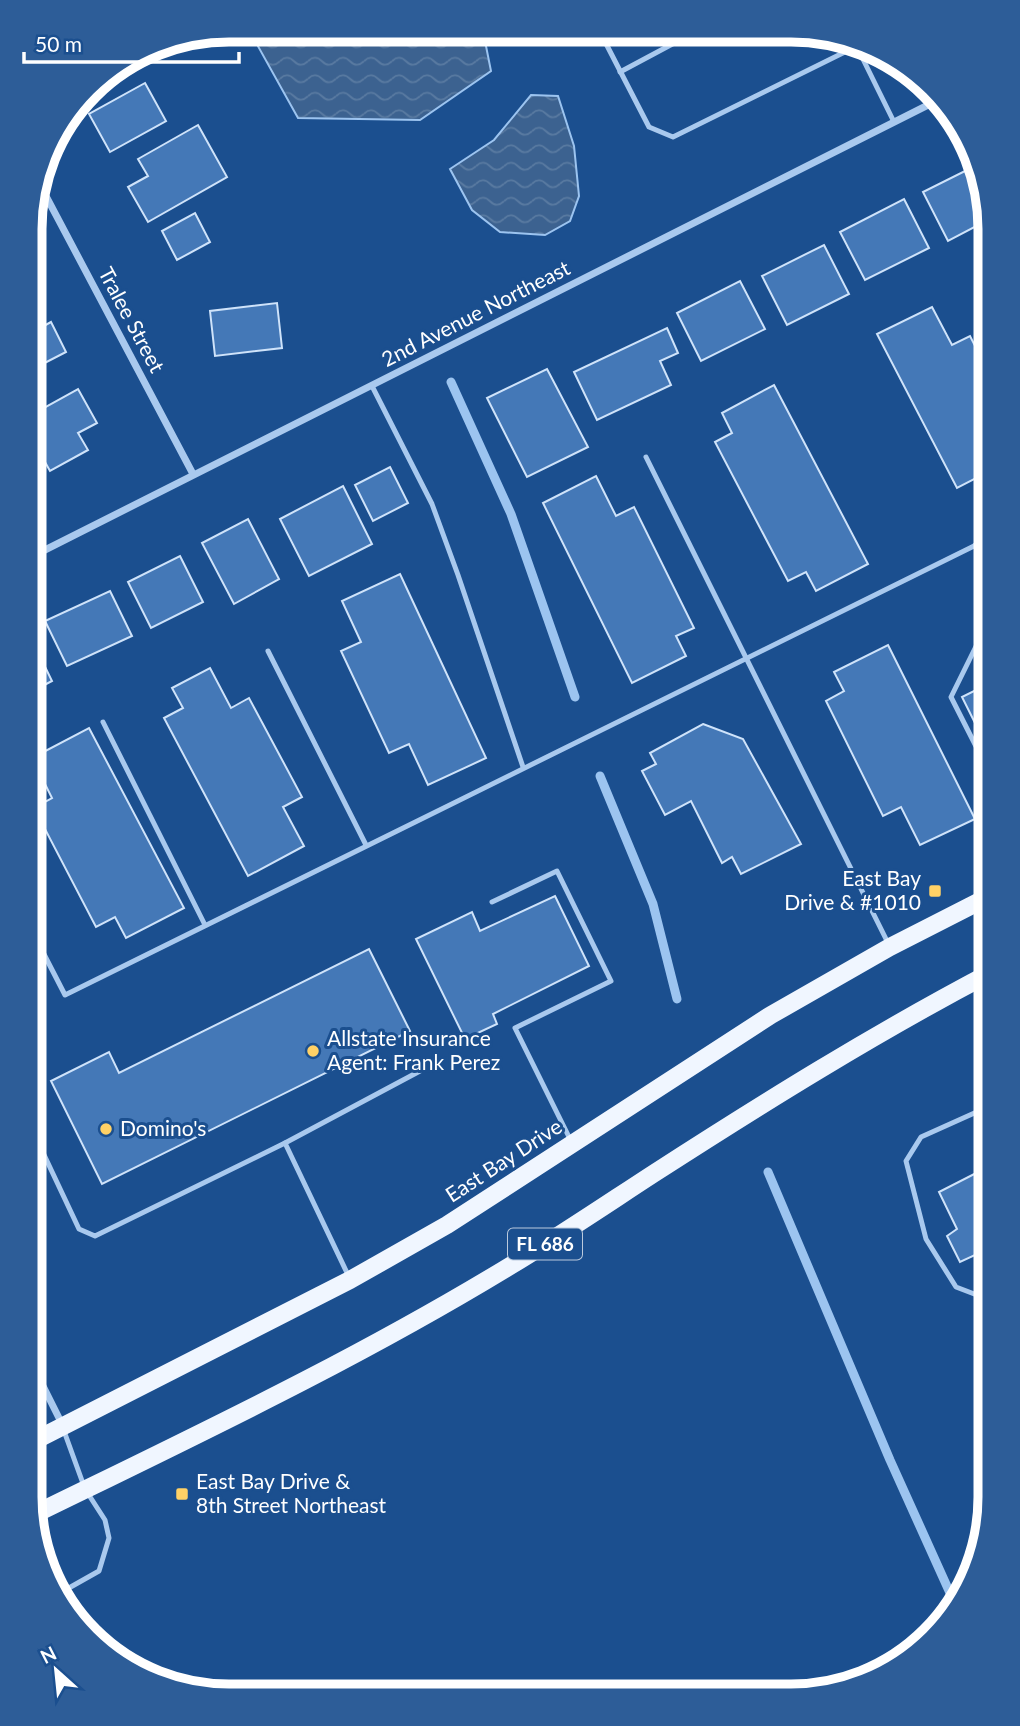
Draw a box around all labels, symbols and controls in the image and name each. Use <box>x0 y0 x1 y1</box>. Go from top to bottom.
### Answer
scale bar <box>24 21 240 65</box>
text: 50 m <box>35 31 82 56</box>
street label: 2nd Avenue Northeast <box>377 254 574 371</box>
street label: Tralee Street <box>94 262 171 377</box>
place label: East Bay Drive & #1010 <box>784 865 921 914</box>
marker: East Bay Drive & #1010 <box>927 883 943 899</box>
place label: Allstate Insurance Agent: Frank Perez <box>327 1025 500 1074</box>
marker: Allstate Insurance Agent: Frank Perez <box>305 1043 321 1059</box>
street label: East Bay Drive <box>440 1113 566 1207</box>
place label: Domino's <box>120 1115 206 1140</box>
marker: Domino's <box>98 1121 114 1137</box>
road number: FL 686 <box>508 1228 582 1260</box>
place label: East Bay Drive & 8th Street Northeast <box>196 1468 387 1517</box>
marker: East Bay Drive & 8th Street Northeast <box>174 1486 190 1502</box>
north arrow <box>21 1635 91 1705</box>
text: N <box>36 1641 60 1668</box>

